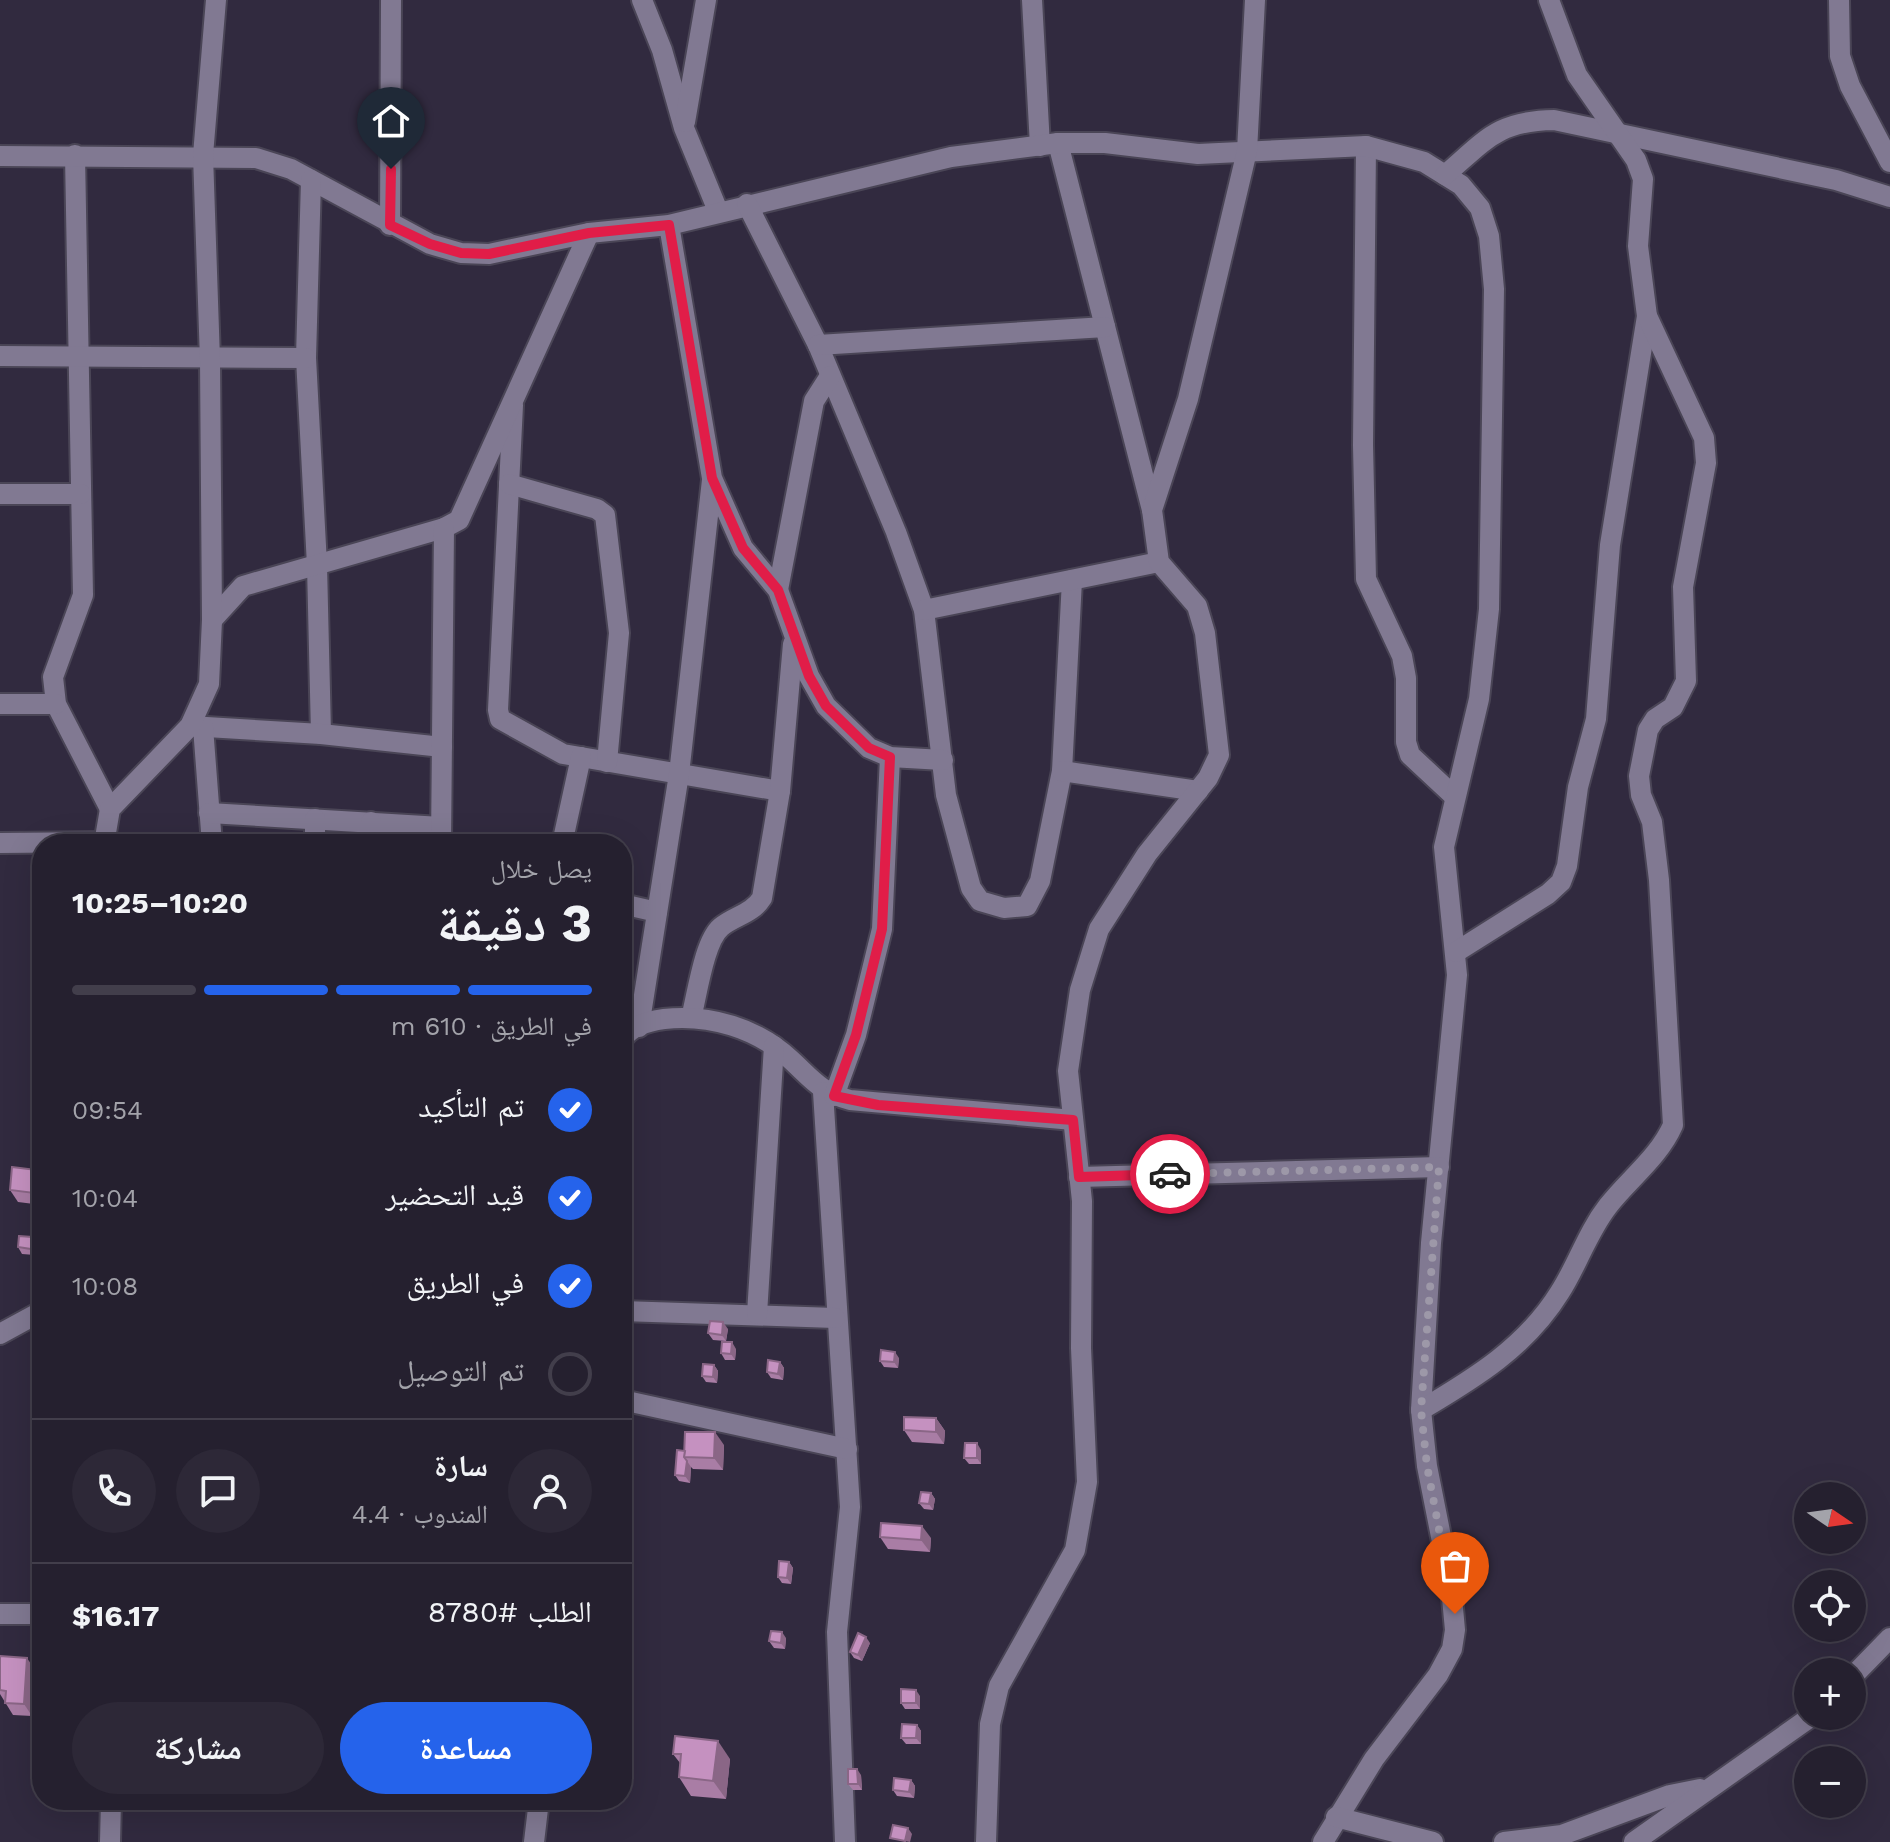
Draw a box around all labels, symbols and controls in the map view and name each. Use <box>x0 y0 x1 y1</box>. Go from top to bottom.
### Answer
pin <box>357 87 425 169</box>
icon: home <box>369 99 413 143</box>
text: يصل خلال <box>491 854 592 884</box>
text: 10:20–10:25 <box>72 885 248 920</box>
text: 3 دقيقة <box>437 893 592 954</box>
text: في الطريق · 610 m <box>391 1011 592 1041</box>
icon: check <box>548 1088 592 1132</box>
text: تم التأكيد <box>418 1089 524 1124</box>
text: 09:54 <box>72 1095 143 1125</box>
courier <box>1130 1134 1210 1214</box>
icon: car <box>1148 1152 1192 1196</box>
icon: check <box>548 1176 592 1220</box>
text: قيد التحضير <box>386 1177 524 1212</box>
text: 10:04 <box>72 1183 138 1213</box>
icon: check <box>548 1264 592 1308</box>
text: في الطريق <box>407 1265 524 1300</box>
text: 10:08 <box>72 1271 138 1301</box>
text: تم التوصيل <box>397 1353 524 1388</box>
text: سارة <box>434 1448 488 1483</box>
button: phone <box>72 1449 156 1533</box>
button: chat <box>176 1449 260 1533</box>
button: person <box>508 1449 592 1533</box>
north arrow <box>1794 1482 1866 1554</box>
map controls <box>1794 1482 1866 1818</box>
text: المندوب · 4.4 <box>352 1499 488 1529</box>
pin <box>1421 1532 1489 1614</box>
icon: bag <box>1433 1544 1477 1588</box>
button: locate <box>1794 1570 1866 1642</box>
text: الطلب #8780 <box>428 1594 592 1629</box>
text: $16.17 <box>72 1598 159 1633</box>
button: + <box>1794 1658 1866 1730</box>
button: مشاركة <box>72 1702 324 1794</box>
button: مساعدة <box>340 1702 592 1794</box>
button: − <box>1794 1746 1866 1818</box>

